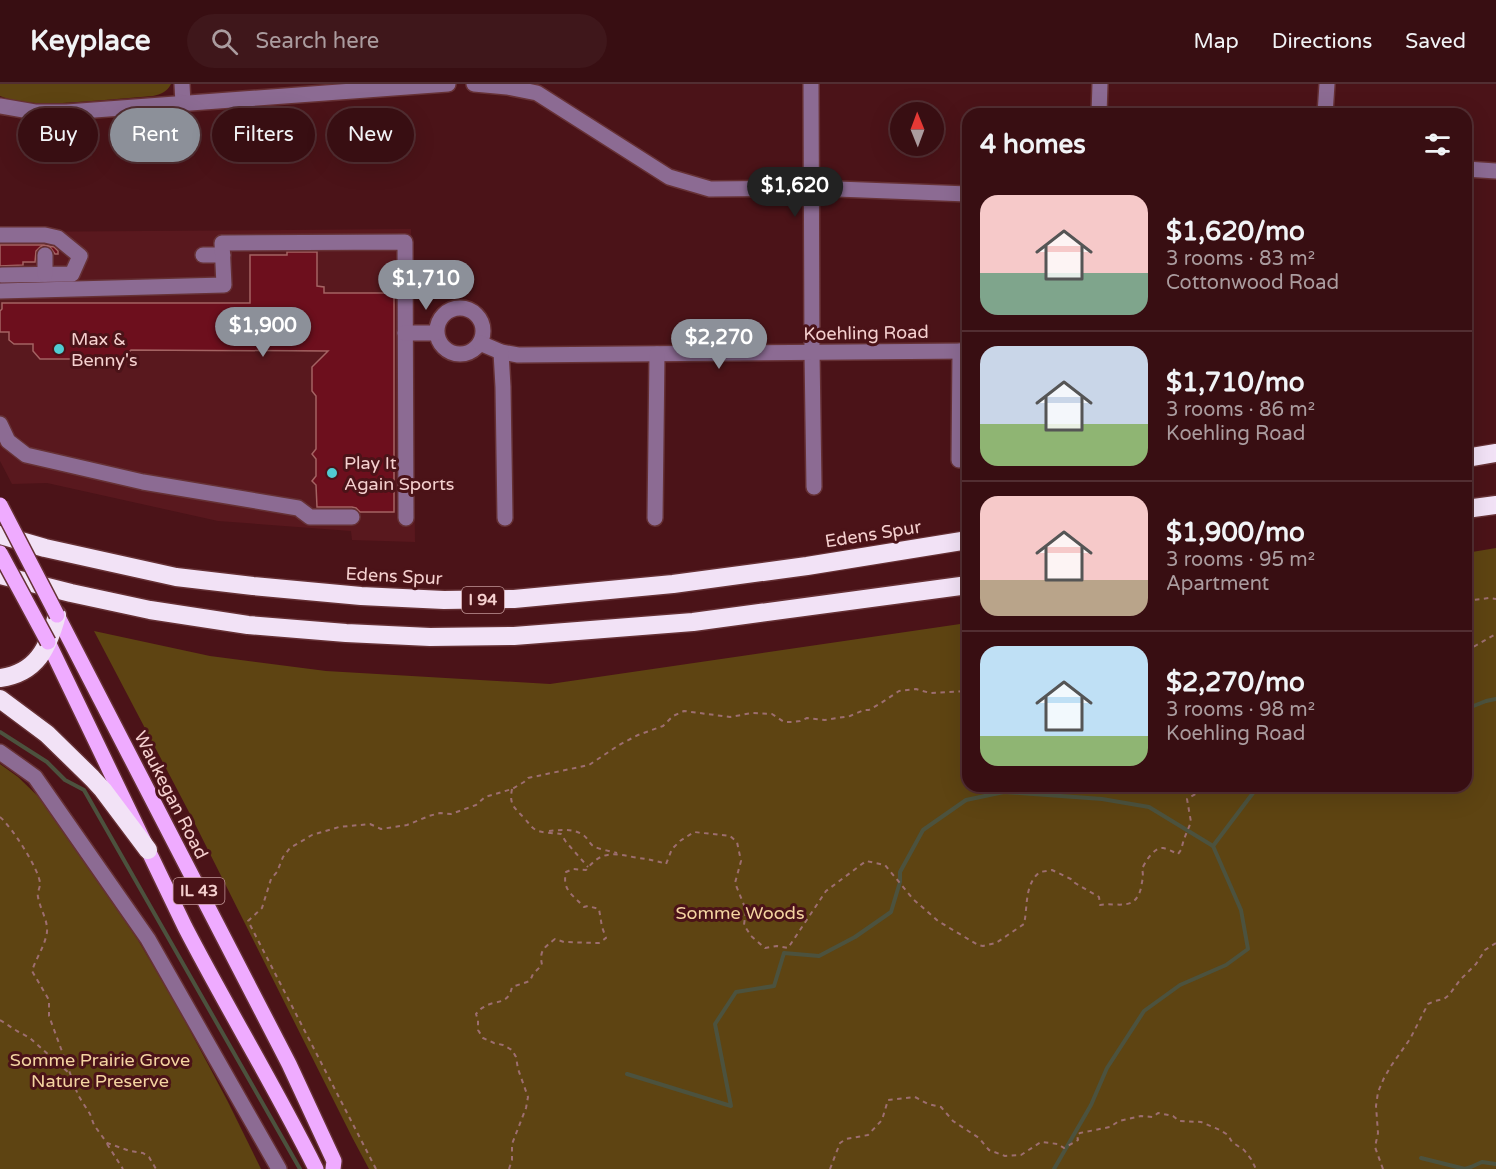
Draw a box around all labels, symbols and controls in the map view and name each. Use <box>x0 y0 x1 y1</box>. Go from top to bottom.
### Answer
search box <box>187 14 607 68</box>
text: Keyplace <box>30 24 151 58</box>
icon: search <box>208 25 241 58</box>
text: Search here <box>256 28 379 54</box>
text: Map <box>1193 29 1239 54</box>
text: Directions <box>1272 29 1372 54</box>
text: Saved <box>1405 29 1466 54</box>
north arrow <box>890 102 944 156</box>
map controls <box>890 102 944 156</box>
chip: Buy <box>18 108 98 162</box>
chip: Rent <box>110 108 200 162</box>
chip: Filters <box>212 108 315 162</box>
chip: New <box>327 108 414 162</box>
icon: filters <box>1421 128 1454 161</box>
text: 4 homes <box>980 129 1086 160</box>
pin: $1,620 <box>746 167 844 218</box>
text: $1,620 <box>761 174 829 198</box>
text: $1,620/mo <box>1166 216 1305 247</box>
icon: home <box>1028 219 1100 291</box>
text: 3 rooms · 83 m² <box>1166 247 1315 271</box>
pin: $1,710 <box>377 260 475 311</box>
text: $1,710 <box>392 267 460 291</box>
text: Cottonwood Road <box>1166 271 1339 295</box>
pin: $1,900 <box>214 307 312 358</box>
text: $1,900 <box>229 314 297 338</box>
pin: $2,270 <box>670 319 768 370</box>
street label: Koehling Road <box>803 321 929 345</box>
text: $2,270 <box>685 326 753 350</box>
place label: Max & Benny's <box>71 328 138 371</box>
marker: Max & Benny's <box>52 342 66 356</box>
text: $1,710/mo <box>1166 367 1305 398</box>
icon: home <box>1028 370 1100 442</box>
text: 3 rooms · 86 m² <box>1166 398 1315 422</box>
text: Koehling Road <box>1166 422 1305 446</box>
place label: Play It Again Sports <box>344 452 454 495</box>
marker: Play It Again Sports <box>325 466 339 480</box>
street label: Edens Spur <box>823 516 923 552</box>
text: $1,900/mo <box>1166 517 1305 548</box>
icon: home <box>1028 520 1100 592</box>
text: 3 rooms · 95 m² <box>1166 548 1315 572</box>
street label: Edens Spur <box>345 562 443 590</box>
text: Apartment <box>1166 572 1269 596</box>
road number: I 94 <box>462 587 504 613</box>
text: $2,270/mo <box>1166 667 1305 698</box>
icon: home <box>1028 670 1100 742</box>
text: 3 rooms · 98 m² <box>1166 698 1315 722</box>
text: Koehling Road <box>1166 722 1305 746</box>
street label: Waukegan Road <box>129 727 213 863</box>
road number: IL 43 <box>174 878 224 904</box>
park label: Somme Woods <box>675 902 805 924</box>
park label: Somme Prairie Grove Nature Preserve <box>10 1049 190 1092</box>

